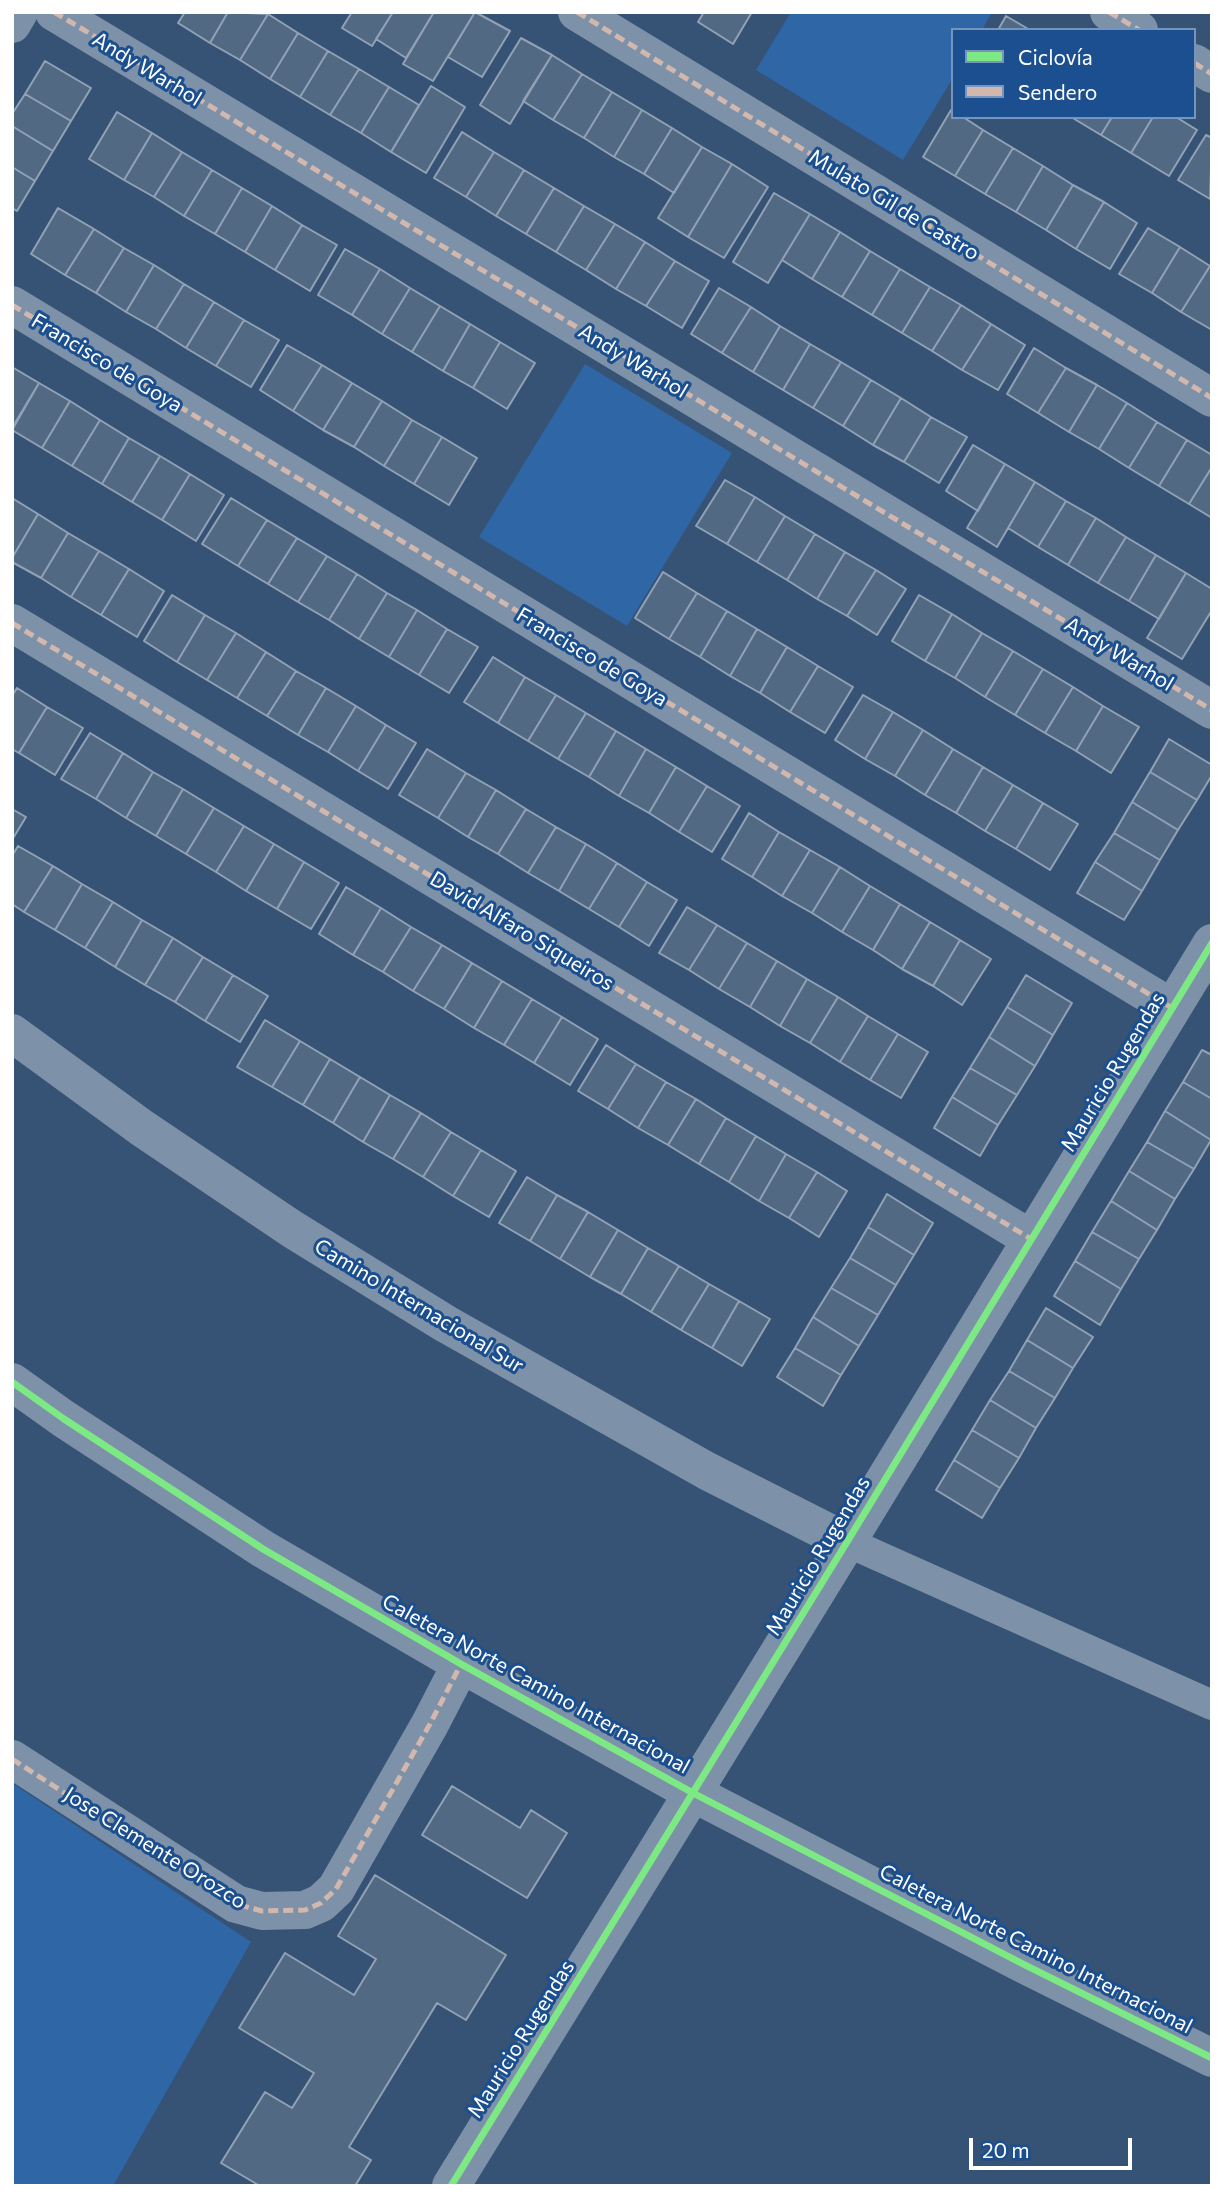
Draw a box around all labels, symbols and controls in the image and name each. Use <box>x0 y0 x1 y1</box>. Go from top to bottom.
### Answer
street label: Andy Warhol <box>88 26 206 112</box>
legend <box>951 28 1196 119</box>
text: Ciclovía <box>1018 44 1093 69</box>
text: Sendero <box>1018 79 1097 104</box>
street label: Mulato Gil de Castro <box>804 144 984 266</box>
street label: Francisco de Goya <box>27 308 187 418</box>
street label: Andy Warhol <box>574 318 692 404</box>
street label: Francisco de Goya <box>512 602 672 712</box>
street label: Andy Warhol <box>1060 611 1178 697</box>
street label: David Alfaro Siqueiros <box>425 866 619 996</box>
street label: Mauricio Rugendas <box>1055 988 1171 1156</box>
street label: Camino Internacional Sur <box>310 1233 528 1379</box>
street label: Mauricio Rugendas <box>760 1472 876 1640</box>
street label: Caletera Norte Camino Internacional <box>378 1589 694 1779</box>
street label: Jose Clemente Orozco <box>59 1782 251 1914</box>
street label: Caletera Norte Camino Internacional <box>875 1859 1197 2039</box>
street label: Mauricio Rugendas <box>462 1955 580 2123</box>
scale bar <box>972 2124 1135 2168</box>
text: 20 m <box>982 2137 1030 2162</box>

